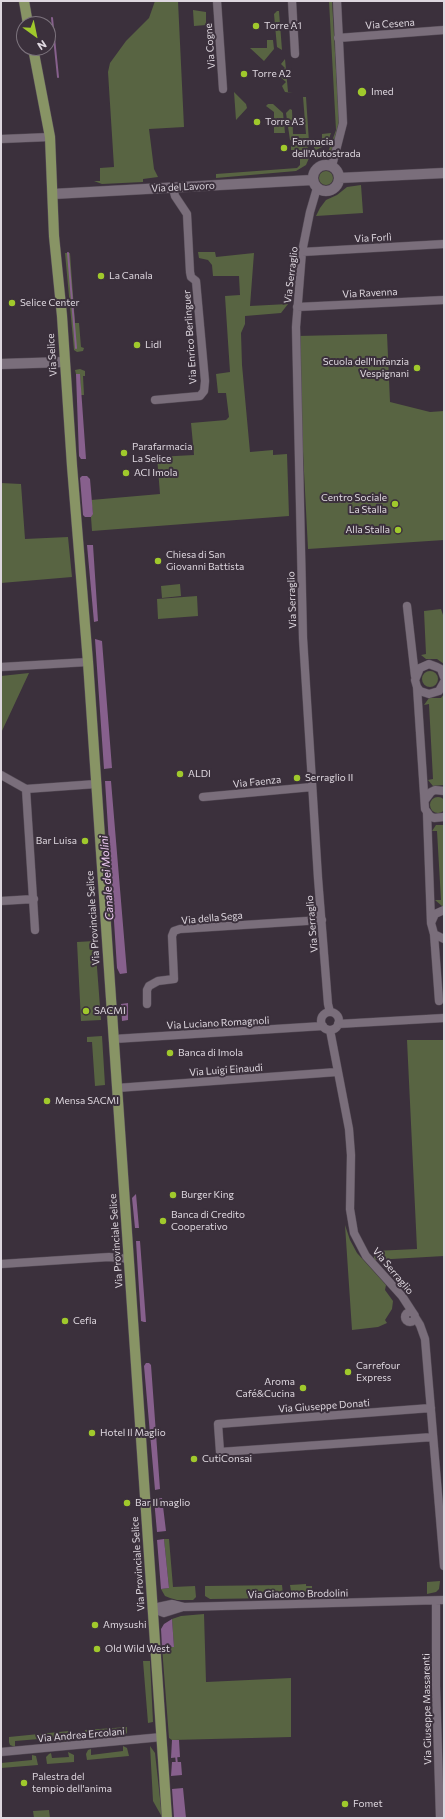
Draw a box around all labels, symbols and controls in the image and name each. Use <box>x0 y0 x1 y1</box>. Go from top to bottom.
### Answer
north arrow <box>16 16 56 56</box>
street label: Via Cesena <box>365 16 415 32</box>
place label: Torre A1 <box>264 20 302 32</box>
marker: Torre A1 <box>251 21 261 31</box>
street label: Via Cogne <box>202 23 218 69</box>
text: N <box>35 38 49 53</box>
place label: Torre A2 <box>252 68 291 80</box>
marker: Torre A2 <box>239 69 249 79</box>
marker: Imed <box>356 86 368 98</box>
place label: Imed <box>371 86 394 98</box>
place label: Torre A3 <box>265 116 304 128</box>
marker: Torre A3 <box>252 117 262 127</box>
place label: Farmacia dell'Autostrada <box>292 136 361 160</box>
marker: Farmacia dell'Autostrada <box>279 143 289 153</box>
street label: Via del Lavoro <box>151 179 215 195</box>
street label: Via Forlì <box>354 231 392 245</box>
street label: Via Serraglio <box>282 246 300 304</box>
place label: La Canala <box>109 270 153 282</box>
marker: La Canala <box>96 271 106 281</box>
street label: Via Ravenna <box>342 286 398 300</box>
street label: Via Enrico Berlinguer <box>181 289 199 385</box>
place label: Selice Center <box>20 297 80 309</box>
marker: Selice Center <box>7 298 17 308</box>
street label: Via Selice <box>45 333 59 377</box>
place label: Lidl <box>145 339 162 351</box>
marker: Lidl <box>132 340 142 350</box>
place label: Scuola dell'Infanzia Vespignani <box>323 356 409 380</box>
marker: Scuola dell'Infanzia Vespignani <box>412 363 422 373</box>
place label: Parafarmacia La Selice <box>132 441 192 464</box>
marker: Parafarmacia La Selice <box>119 448 129 458</box>
place label: ACI Imola <box>134 467 177 479</box>
marker: ACI Imola <box>121 468 131 478</box>
place label: Centro Sociale La Stalla <box>321 492 387 516</box>
marker: Centro Sociale La Stalla <box>390 499 400 509</box>
place label: Alla Stalla <box>345 524 390 536</box>
marker: Alla Stalla <box>393 525 403 535</box>
place label: Chiesa di San Giovanni Battista <box>166 549 244 572</box>
marker: Chiesa di San Giovanni Battista <box>153 556 163 566</box>
street label: Via Serraglio <box>285 571 299 629</box>
place label: ALDI <box>188 768 211 780</box>
marker: ALDI <box>175 769 185 779</box>
place label: Serraglio II <box>305 772 353 784</box>
street label: Via Faenza <box>232 773 282 791</box>
marker: Serraglio II <box>292 773 302 783</box>
place label: Bar Luisa <box>36 835 77 847</box>
water label: Canale dei Molini <box>97 835 117 921</box>
marker: Bar Luisa <box>80 836 90 846</box>
street label: Via Provinciale Selice <box>84 870 102 966</box>
street label: Via Serraglio <box>304 895 320 953</box>
street label: Via della Sega <box>181 909 243 927</box>
place label: SACMI <box>94 1005 126 1017</box>
marker: SACMI <box>81 1006 91 1016</box>
street label: Via Luciano Romagnoli <box>166 1014 270 1032</box>
place label: Banca di Imola <box>178 1047 243 1059</box>
marker: Banca di Imola <box>165 1048 175 1058</box>
street label: Via Luigi Einaudi <box>189 1061 263 1079</box>
place label: Mensa SACMI <box>55 1095 119 1107</box>
marker: Mensa SACMI <box>42 1096 52 1106</box>
place label: Burger King <box>181 1189 234 1201</box>
marker: Burger King <box>168 1190 178 1200</box>
street label: Via Provinciale Selice <box>107 1193 125 1289</box>
place label: Banca di Credito Cooperativo <box>171 1209 245 1232</box>
marker: Banca di Credito Cooperativo <box>158 1216 168 1226</box>
street label: Via Serraglio <box>370 1245 416 1297</box>
place label: Cefla <box>73 1315 97 1327</box>
marker: Cefla <box>60 1316 70 1326</box>
place label: Carrefour Express <box>356 1360 400 1384</box>
marker: Carrefour Express <box>343 1367 353 1377</box>
place label: Aroma Café&Cucina <box>236 1376 295 1400</box>
marker: Aroma Café&Cucina <box>298 1383 308 1393</box>
street label: Via Giuseppe Donati <box>278 1397 370 1415</box>
place label: Hotel Il Maglio <box>100 1427 166 1439</box>
marker: Hotel Il Maglio <box>87 1428 97 1438</box>
place label: CutiConsai <box>202 1453 252 1465</box>
marker: CutiConsai <box>189 1454 199 1464</box>
place label: Bar Il maglio <box>135 1497 190 1509</box>
marker: Bar Il maglio <box>122 1498 132 1508</box>
street label: Via Provinciale Selice <box>129 1516 147 1612</box>
street label: Via Giacomo Brodolini <box>248 1587 348 1601</box>
place label: Amysushi <box>103 1619 147 1631</box>
marker: Amysushi <box>90 1620 100 1630</box>
place label: Old Wild West <box>105 1643 170 1655</box>
marker: Old Wild West <box>92 1644 102 1654</box>
street label: Via Giuseppe Massarenti <box>420 1653 434 1765</box>
street label: Via Andrea Ercolani <box>37 1725 125 1745</box>
place label: Palestra del tempio dell'anima <box>32 1771 112 1794</box>
marker: Palestra del tempio dell'anima <box>19 1778 29 1788</box>
place label: Fomet <box>353 1798 383 1810</box>
marker: Fomet <box>340 1799 350 1809</box>

